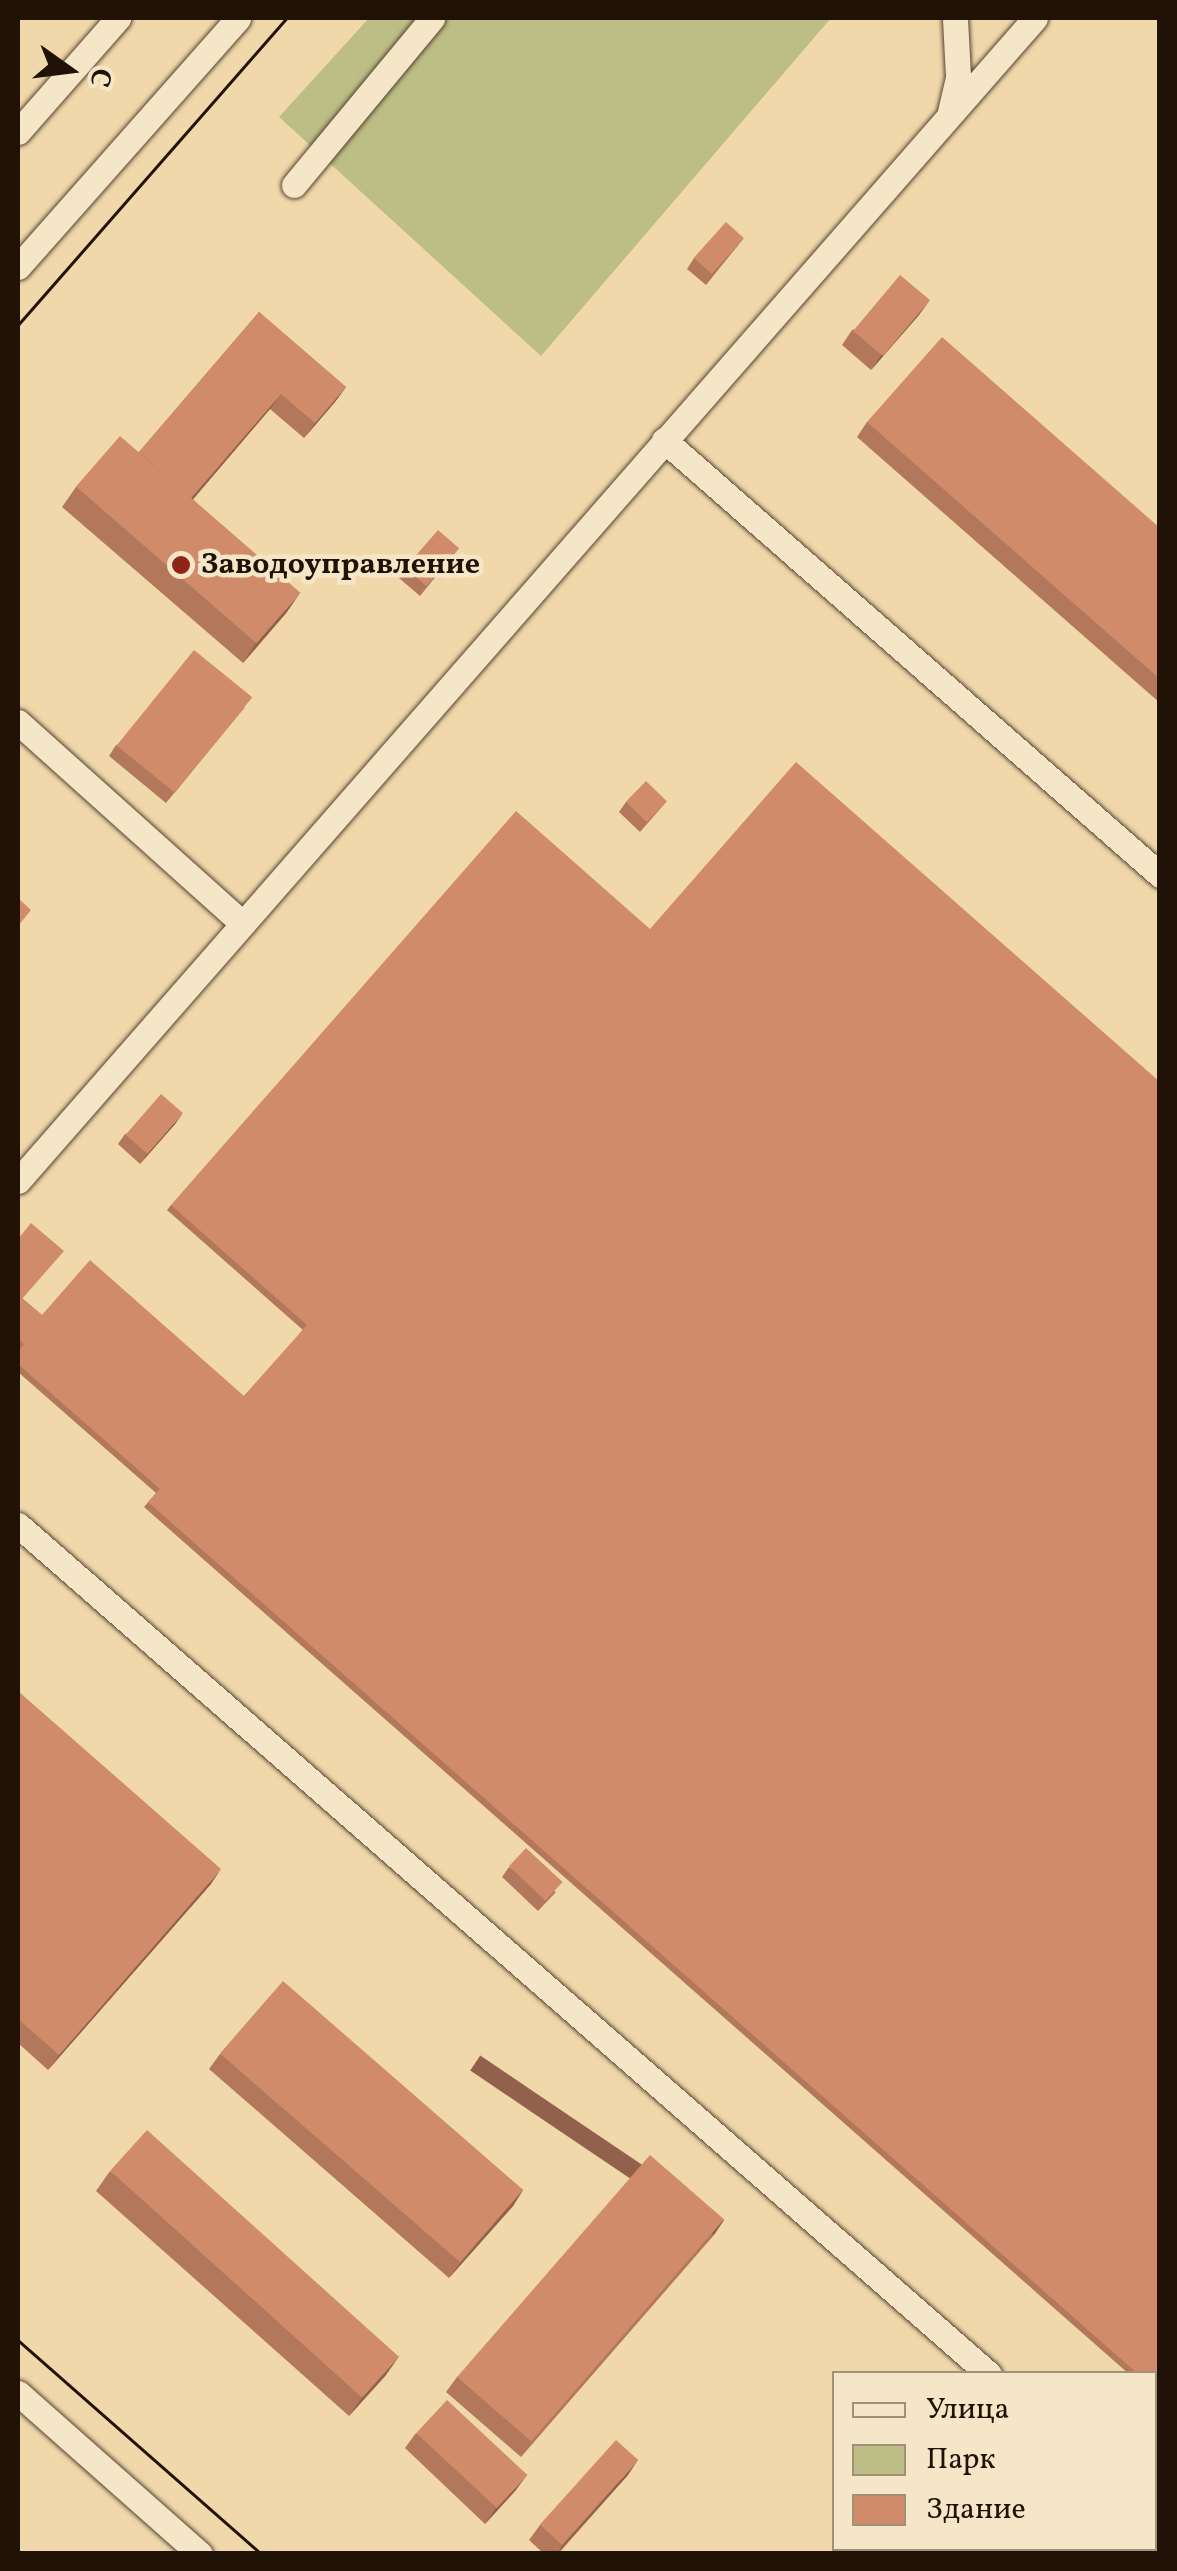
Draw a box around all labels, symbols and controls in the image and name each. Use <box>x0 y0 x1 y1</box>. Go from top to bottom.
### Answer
north arrow <box>20 20 120 120</box>
text: С <box>78 64 121 91</box>
place label: Заводоуправление <box>201 547 480 583</box>
marker: Заводоуправление <box>170 554 192 576</box>
legend <box>832 2371 1157 2551</box>
text: Улица <box>926 2389 1009 2431</box>
text: Парк <box>926 2439 995 2481</box>
text: Здание <box>926 2489 1026 2531</box>

